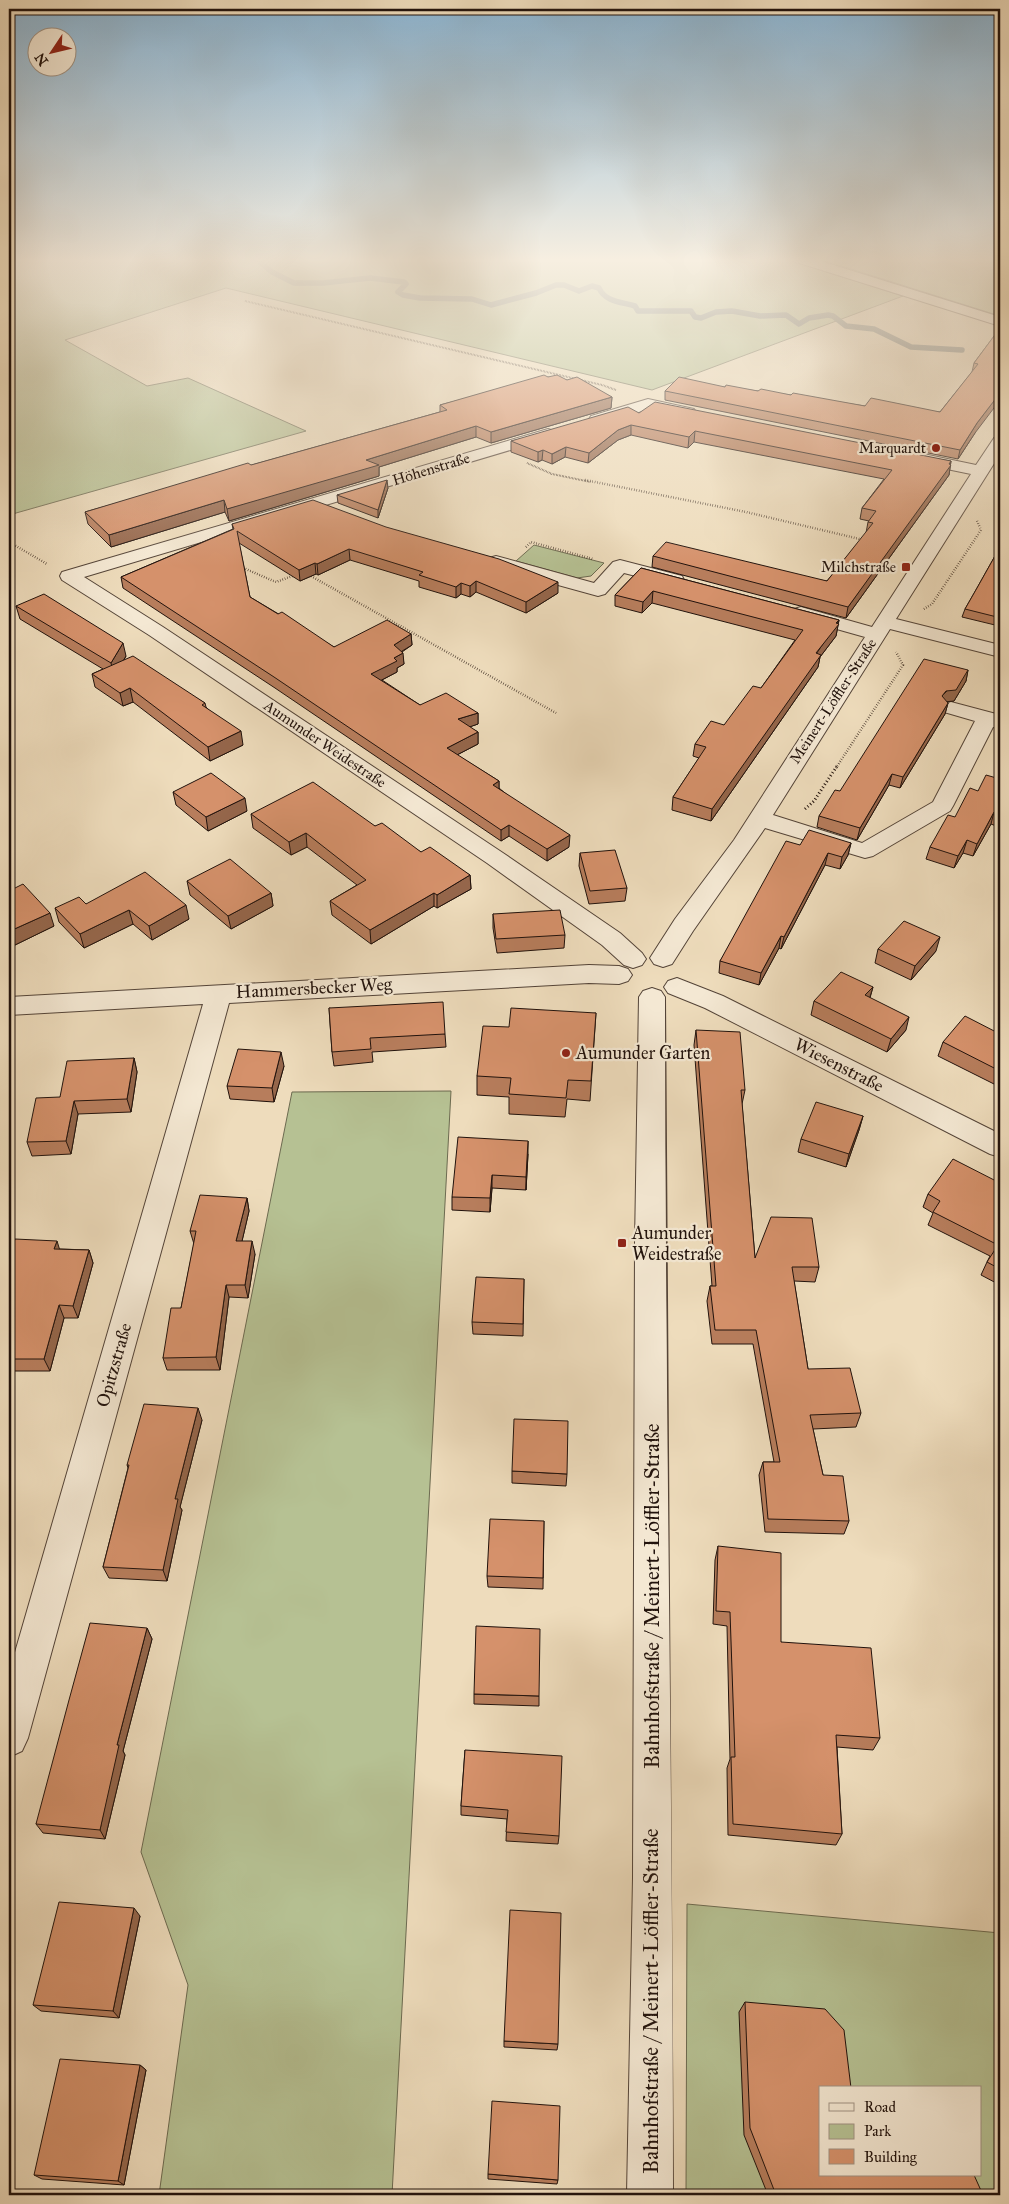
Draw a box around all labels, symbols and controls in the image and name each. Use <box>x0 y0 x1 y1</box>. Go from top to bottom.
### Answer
north arrow <box>28 28 78 78</box>
text: N <box>31 49 52 69</box>
place label: Marquardt <box>859 439 927 458</box>
marker: Marquardt <box>930 442 942 454</box>
street label: Höhenstraße <box>390 449 472 489</box>
place label: Milchstraße <box>821 558 896 576</box>
marker: Milchstraße <box>900 561 912 573</box>
street label: Meinert-Löffler-Straße <box>786 635 880 767</box>
street label: Aumunder Weidestraße <box>260 696 390 792</box>
street label: Hammersbecker Weg <box>235 973 393 1004</box>
street label: Wiesenstraße <box>791 1033 887 1097</box>
place label: Aumunder Garten <box>575 1042 710 1064</box>
marker: Aumunder Garten <box>560 1047 572 1059</box>
place label: Aumunder Weidestraße <box>631 1222 721 1265</box>
marker: Aumunder Weidestraße <box>616 1237 628 1249</box>
street label: Opitzstraße <box>92 1320 136 1410</box>
street label: Bahnhofstraße / Meinert-Löffler-Straße <box>639 1423 665 1769</box>
street label: Bahnhofstraße / Meinert-Löffler-Straße <box>638 1828 664 2174</box>
legend <box>819 2086 982 2176</box>
text: Road <box>864 2098 896 2116</box>
text: Park <box>864 2122 891 2140</box>
text: Building <box>864 2148 918 2166</box>

